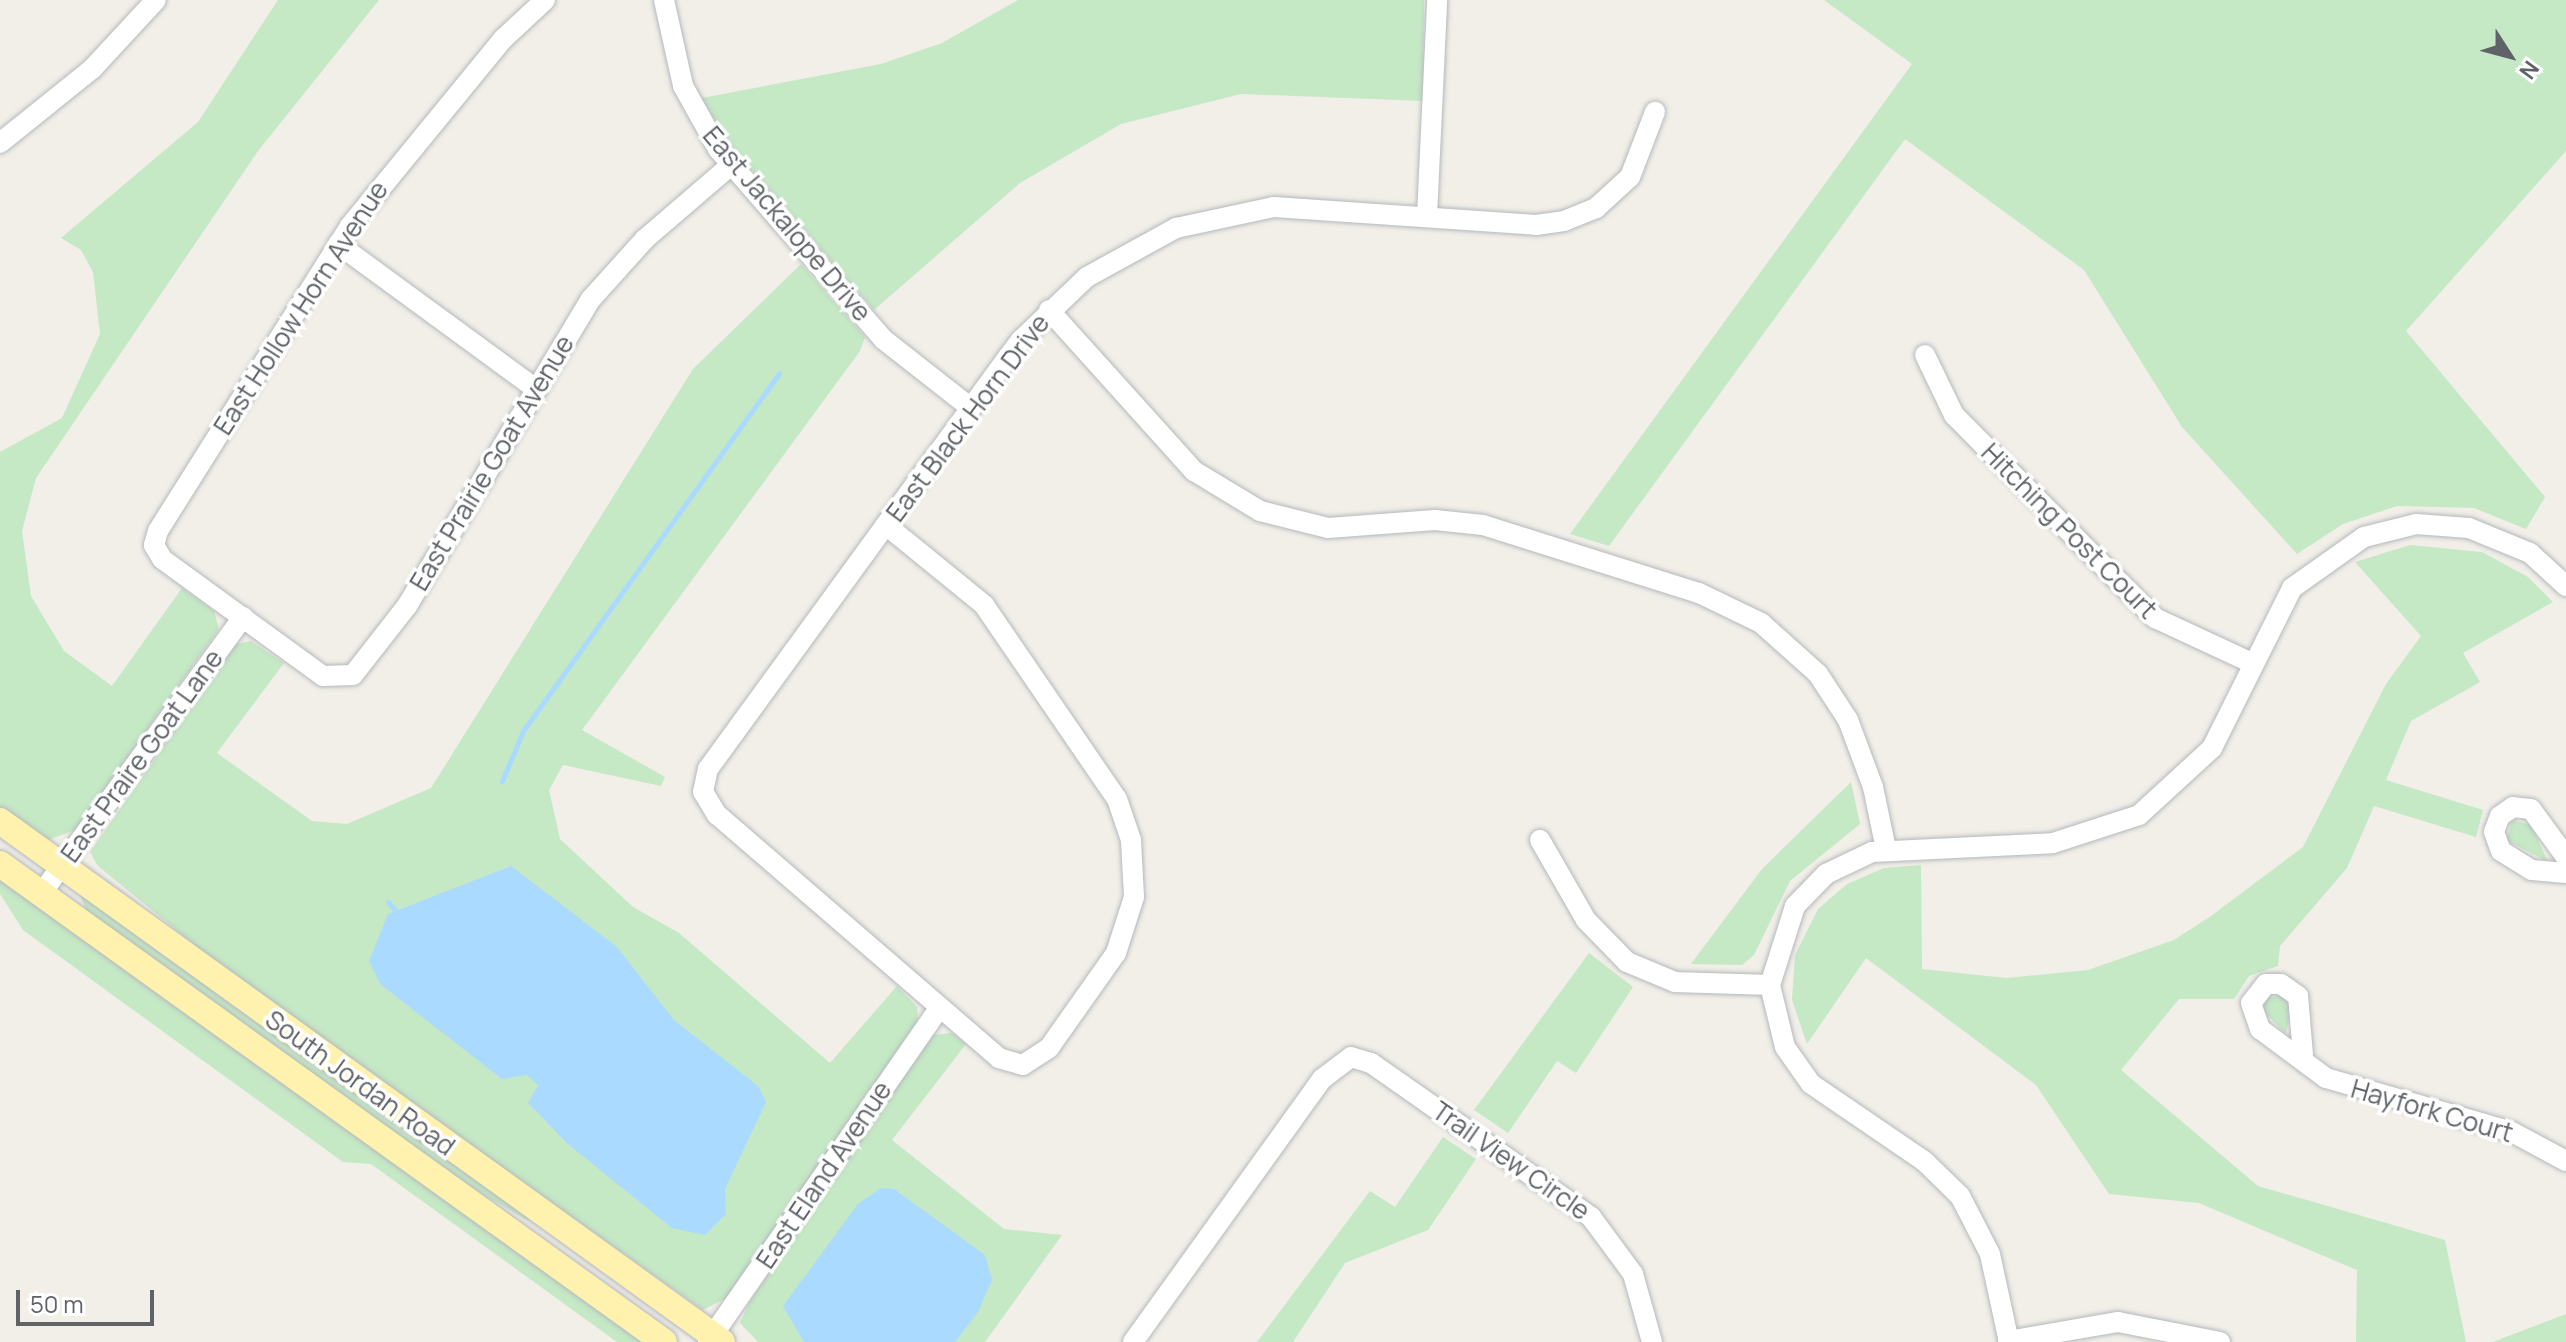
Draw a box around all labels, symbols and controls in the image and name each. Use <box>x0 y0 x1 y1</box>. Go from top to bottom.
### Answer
north arrow <box>2470 16 2550 96</box>
text: N <box>2513 55 2546 85</box>
street label: East Jackalope Drive <box>696 120 878 328</box>
street label: East Hollow Horn Avenue <box>207 175 395 441</box>
street label: East Black Horn Drive <box>880 308 1056 528</box>
street label: East Prairie Goat Avenue <box>403 330 581 596</box>
street label: Hitching Post Court <box>1975 437 2163 625</box>
street label: East Praire Goat Lane <box>54 644 230 868</box>
street label: South Jordan Road <box>259 1004 461 1162</box>
street label: Hayfork Court <box>2347 1073 2517 1149</box>
street label: East Eland Avenue <box>750 1076 898 1274</box>
street label: Trail View Circle <box>1426 1095 1596 1227</box>
scale bar <box>20 1274 158 1324</box>
text: 50 m <box>30 1287 84 1320</box>

